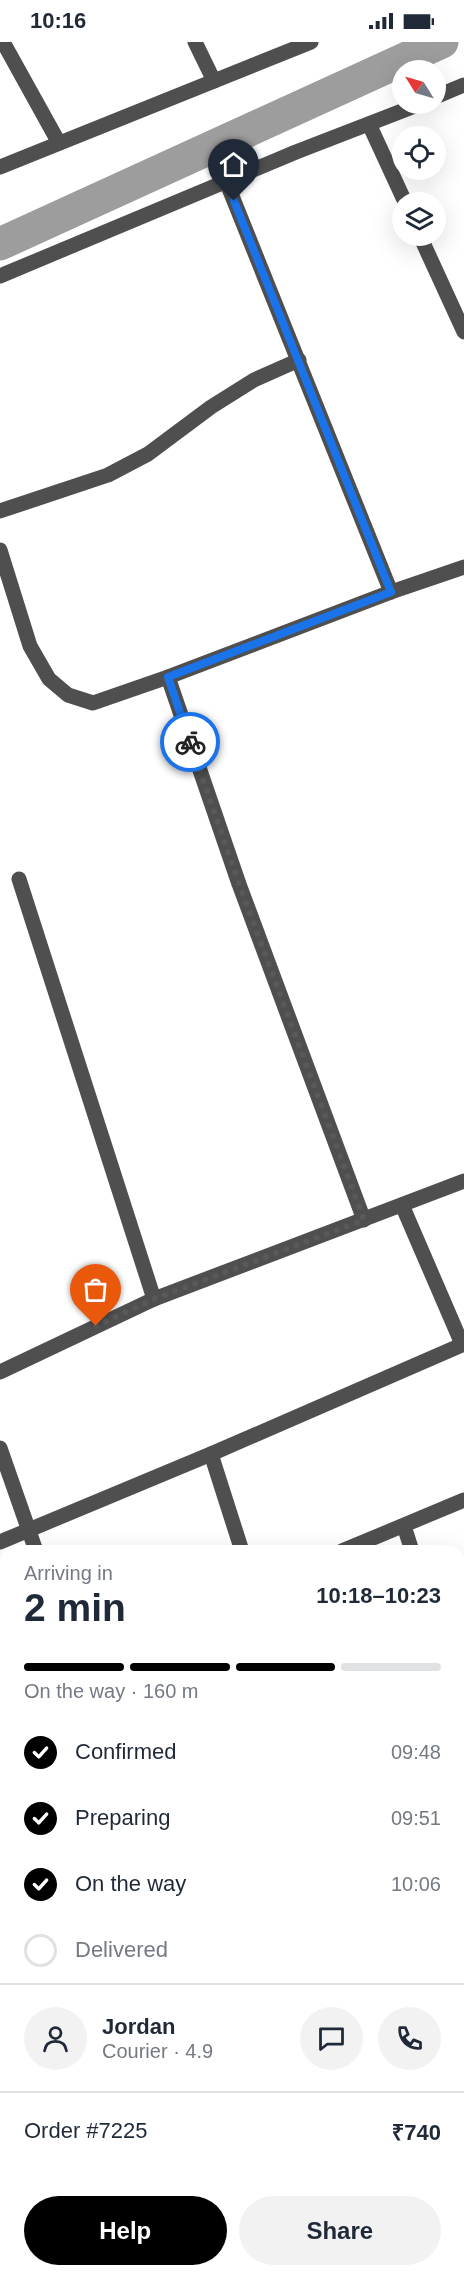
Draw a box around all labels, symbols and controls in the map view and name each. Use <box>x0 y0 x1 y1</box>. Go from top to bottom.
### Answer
text: 10:16 <box>30 8 86 33</box>
north arrow <box>392 60 446 114</box>
map controls <box>392 60 446 246</box>
button: locate <box>392 126 446 180</box>
pin <box>208 139 259 201</box>
icon: home <box>217 148 250 181</box>
button: layers <box>392 192 446 246</box>
courier <box>160 712 220 772</box>
icon: bike <box>174 726 207 759</box>
pin <box>70 1264 121 1326</box>
icon: bag <box>79 1273 112 1306</box>
text: Arriving in <box>24 1562 113 1584</box>
text: 10:18–10:23 <box>316 1583 441 1608</box>
text: 2 min <box>24 1586 126 1629</box>
text: On the way · 160 m <box>24 1680 199 1702</box>
icon: check <box>24 1736 57 1769</box>
text: Confirmed <box>75 1739 176 1764</box>
text: 09:48 <box>391 1741 441 1763</box>
icon: check <box>24 1802 57 1835</box>
text: Preparing <box>75 1805 170 1830</box>
text: 09:51 <box>391 1807 441 1829</box>
icon: check <box>24 1868 57 1901</box>
text: On the way <box>75 1871 186 1896</box>
text: 10:06 <box>391 1873 441 1895</box>
text: Delivered <box>75 1937 168 1962</box>
button: person <box>24 2007 87 2070</box>
button: chat <box>300 2007 363 2070</box>
button: phone <box>378 2007 441 2070</box>
text: Jordan <box>102 2014 175 2039</box>
text: Courier · 4.9 <box>102 2040 213 2062</box>
text: Order #7225 <box>24 2118 148 2143</box>
text: ₹740 <box>392 2120 441 2145</box>
button: Help <box>24 2196 227 2265</box>
button: Share <box>239 2196 441 2265</box>

